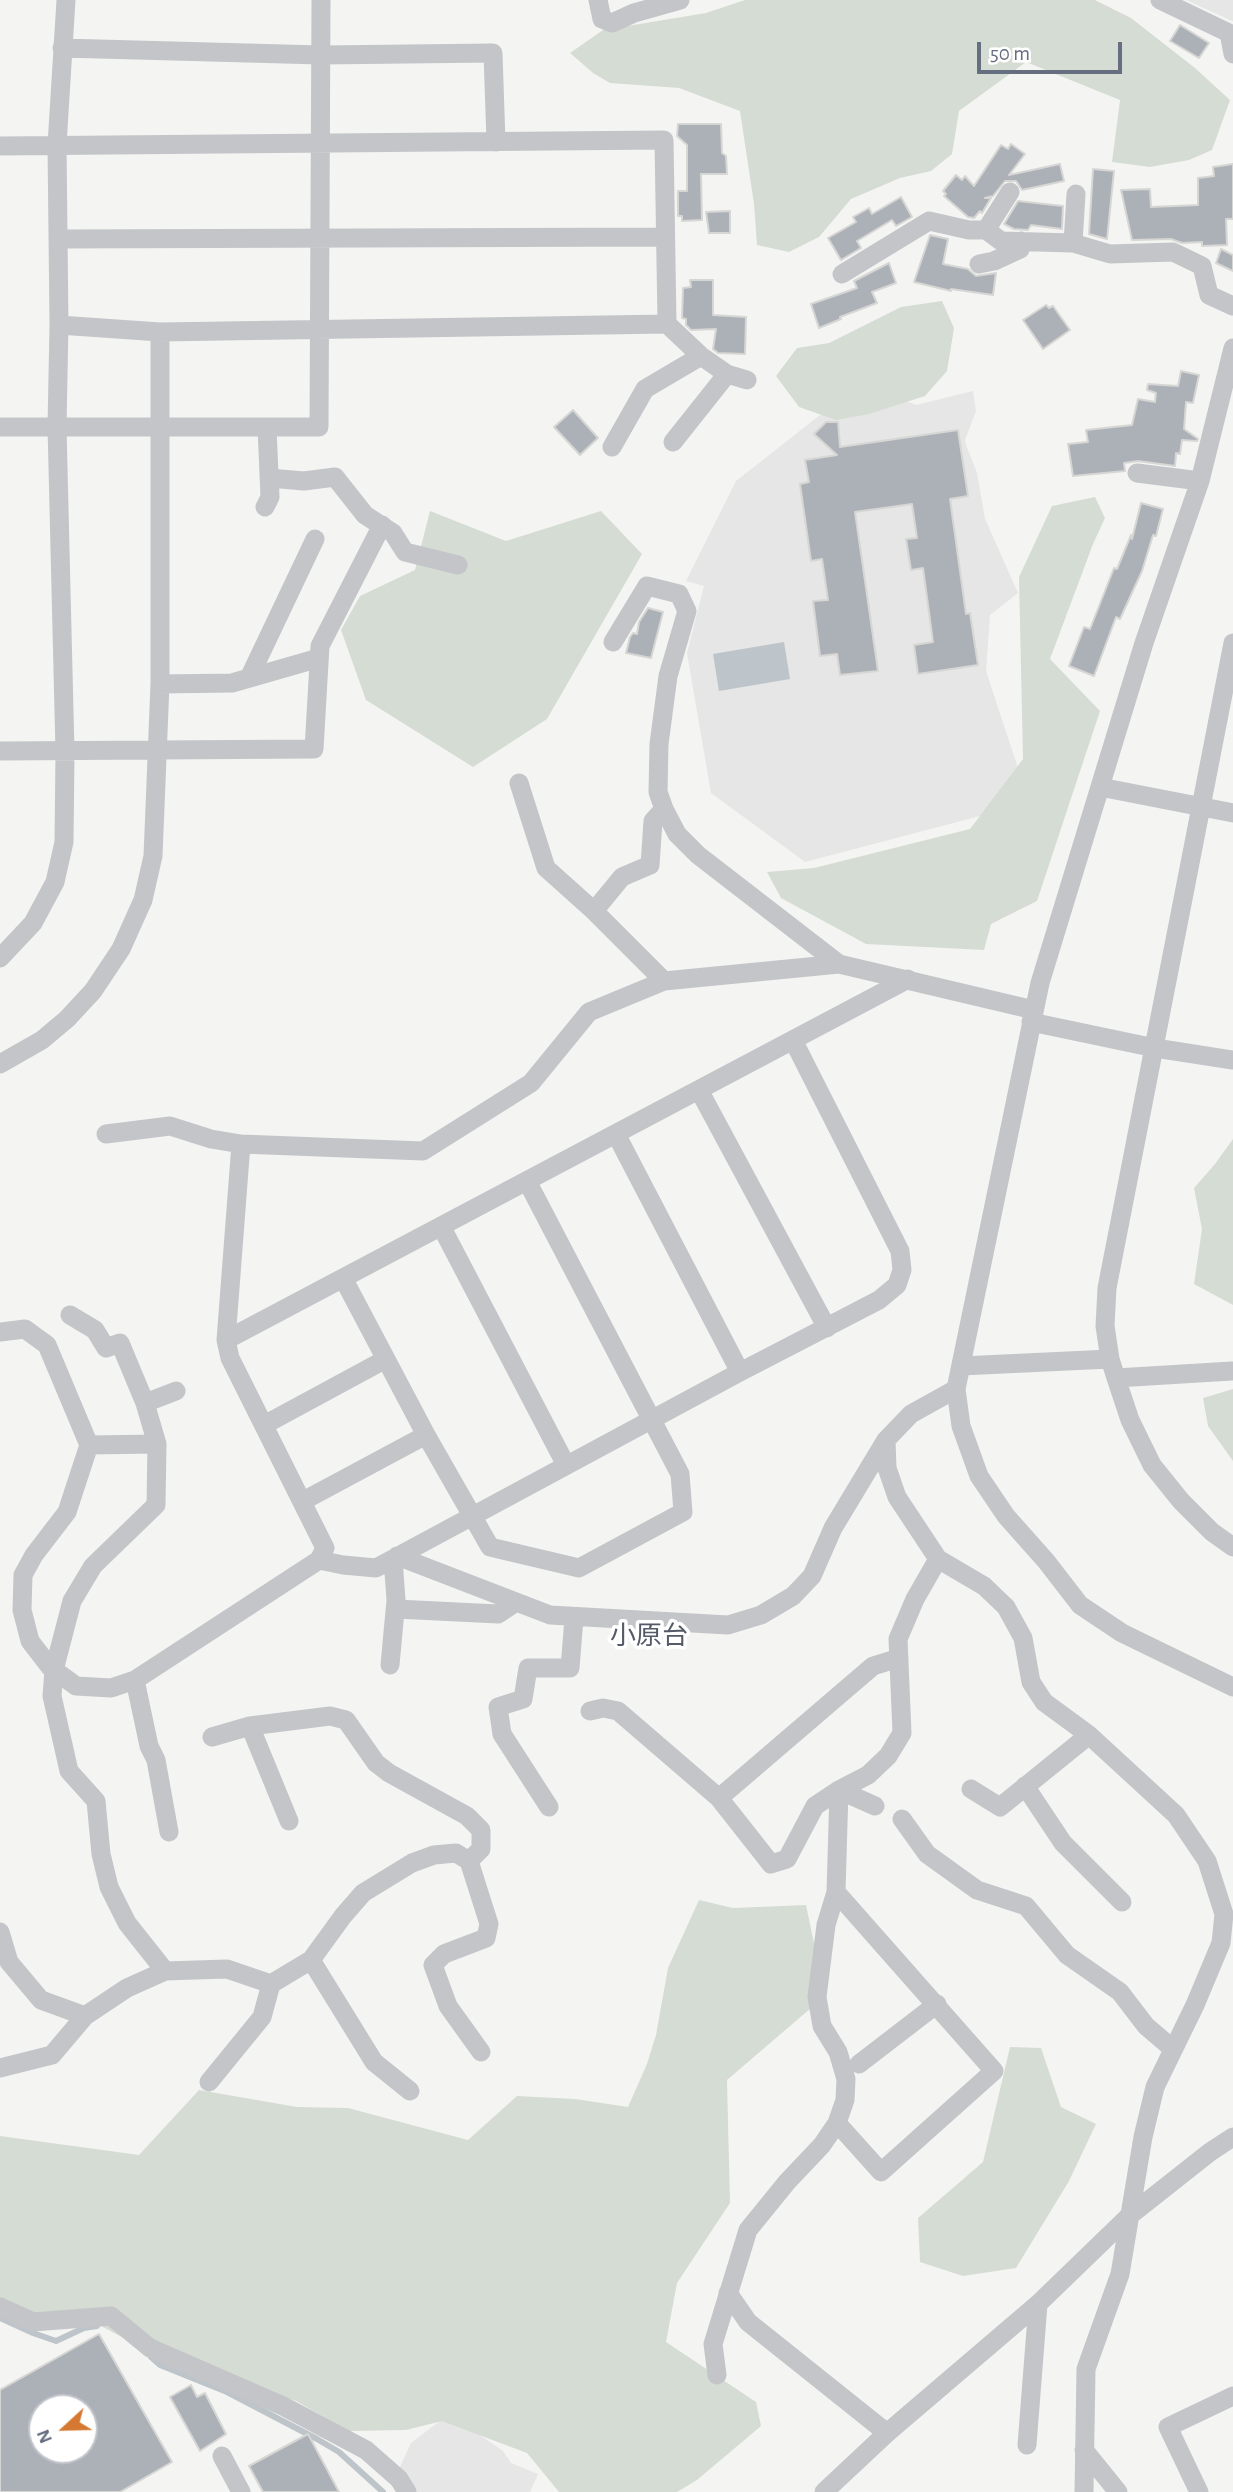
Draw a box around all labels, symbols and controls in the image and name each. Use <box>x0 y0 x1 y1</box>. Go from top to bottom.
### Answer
scale bar <box>981 28 1126 72</box>
text: 50 m <box>990 43 1030 64</box>
district label: 小原台 <box>610 1620 688 1652</box>
north arrow <box>28 2394 98 2464</box>
text: N <box>34 2427 56 2446</box>

